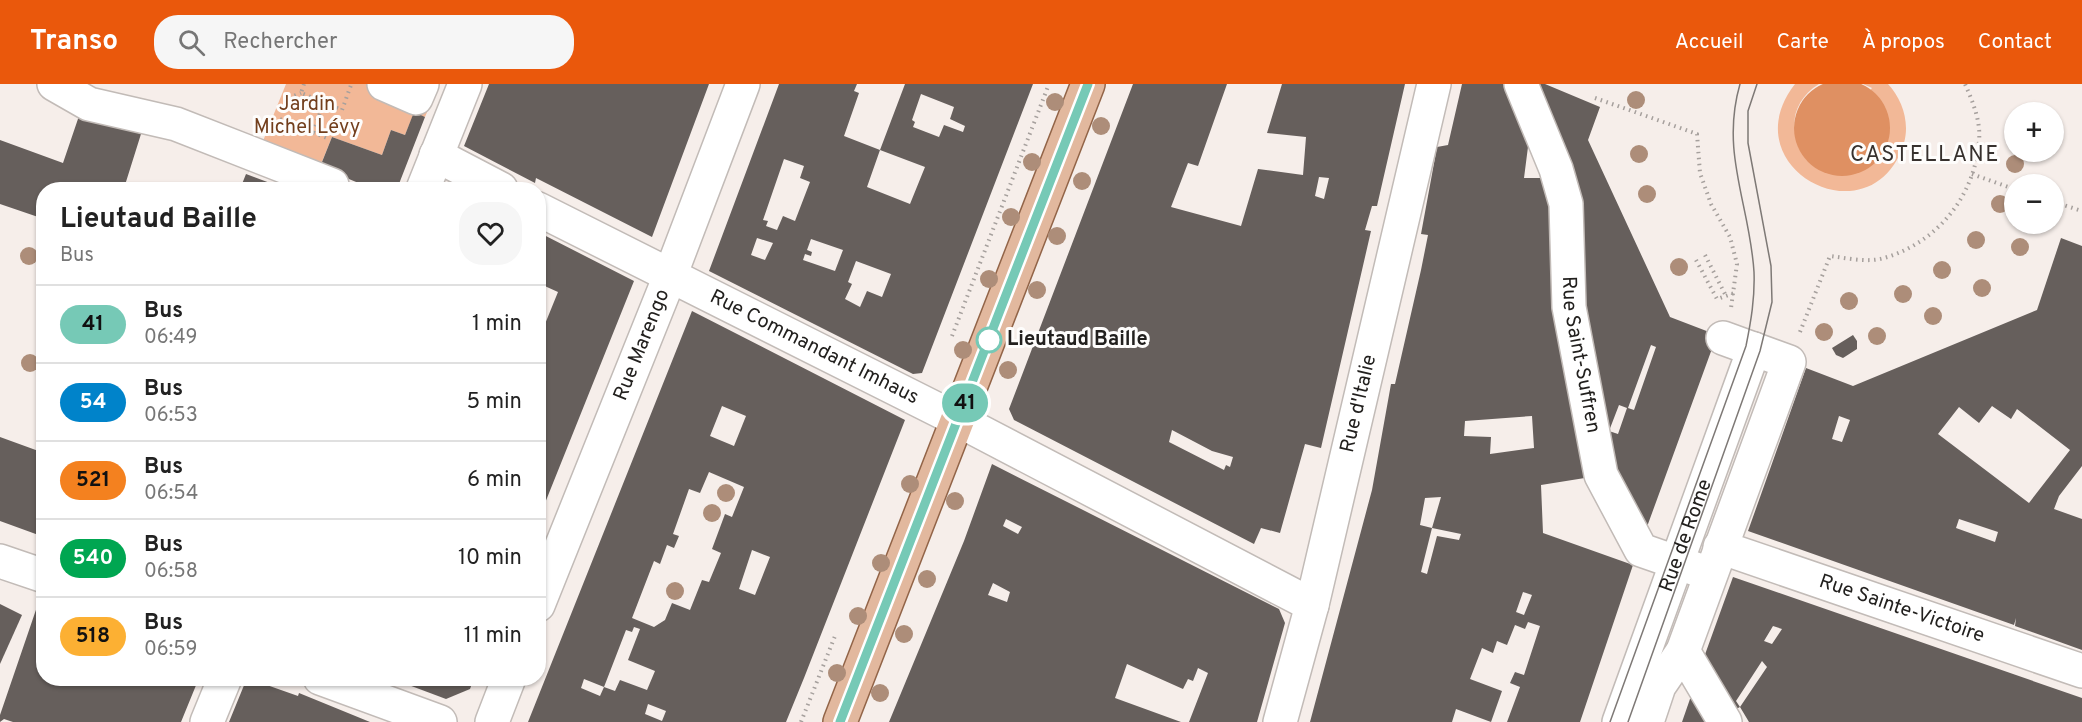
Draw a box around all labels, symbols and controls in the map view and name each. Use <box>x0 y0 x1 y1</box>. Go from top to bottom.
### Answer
search box <box>154 15 574 69</box>
text: Transo <box>30 24 118 60</box>
icon: search <box>175 26 208 59</box>
text: Rechercher <box>223 29 338 56</box>
text: Accueil <box>1675 29 1744 56</box>
text: Carte <box>1777 29 1829 56</box>
text: À propos <box>1862 29 1945 56</box>
text: Contact <box>1978 29 2052 56</box>
park label: Jardin Michel Lévy <box>254 92 360 141</box>
map controls <box>2004 102 2064 234</box>
button: + <box>2004 102 2064 162</box>
district label: CASTELLANE <box>1850 142 2000 169</box>
button: − <box>2004 174 2064 234</box>
text: Lieutaud Baille <box>60 202 257 238</box>
button: heart <box>459 202 522 265</box>
text: Bus <box>60 243 94 269</box>
street label: Rue Saint-Suffren <box>1555 276 1606 435</box>
street label: Rue Commandant Imhaus <box>705 284 923 411</box>
street label: Rue Marengo <box>608 286 676 405</box>
text: Bus <box>144 298 183 325</box>
text: 41 <box>82 311 104 338</box>
text: 1 min <box>472 311 522 338</box>
text: 06:49 <box>144 325 197 351</box>
marker: Lieutaud Baille <box>976 327 1002 353</box>
place label: Lieutaud Baille <box>1007 327 1148 353</box>
street label: Rue d'Italie <box>1335 352 1383 455</box>
text: Bus <box>144 376 183 403</box>
line badge: 41 <box>938 384 992 422</box>
text: 54 <box>80 389 106 416</box>
text: 5 min <box>467 389 522 416</box>
text: 41 <box>954 390 976 417</box>
text: 06:53 <box>144 403 198 429</box>
text: Bus <box>144 454 183 481</box>
text: 521 <box>76 467 110 494</box>
text: 6 min <box>467 467 522 494</box>
street label: Rue de Rome <box>1654 476 1719 596</box>
text: 06:54 <box>144 481 199 507</box>
text: Bus <box>144 532 183 559</box>
text: 540 <box>73 545 113 572</box>
text: 10 min <box>458 545 522 572</box>
text: 06:58 <box>144 559 198 585</box>
street label: Rue Sainte-Victoire <box>1816 569 1988 650</box>
text: Bus <box>144 610 183 637</box>
text: 518 <box>76 623 110 650</box>
text: 11 min <box>464 623 522 650</box>
text: 06:59 <box>144 637 197 663</box>

